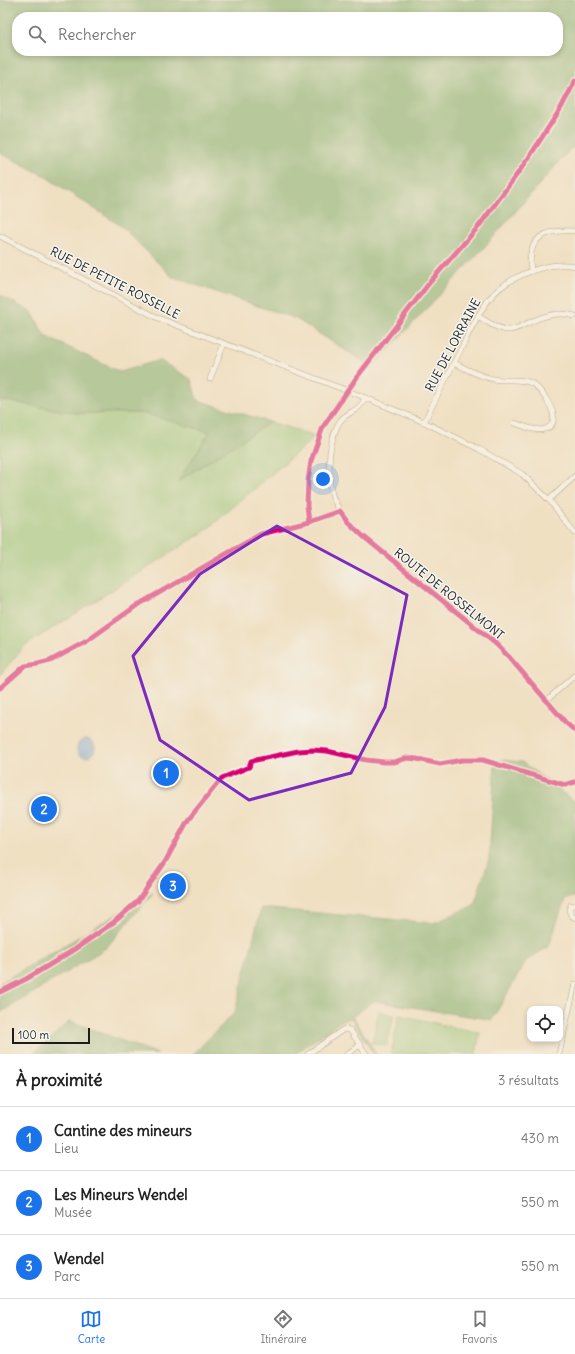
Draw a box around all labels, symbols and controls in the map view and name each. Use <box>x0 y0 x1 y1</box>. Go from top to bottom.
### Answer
search box <box>12 12 563 56</box>
icon: search <box>26 23 48 45</box>
text: Rechercher <box>58 25 136 44</box>
street label: RUE DE PETITE ROSSELLE <box>48 243 183 322</box>
street label: RUE DE LORRAINE <box>422 296 483 394</box>
your location <box>313 469 333 489</box>
street label: ROUTE DE ROSSELMONT <box>391 545 507 643</box>
pin: 1 <box>153 758 179 788</box>
pin: 2 <box>31 794 57 824</box>
pin: 3 <box>160 871 186 901</box>
map controls <box>527 1006 563 1042</box>
button: locate <box>527 1006 563 1042</box>
scale bar <box>12 1026 90 1045</box>
text: 100 m <box>18 1028 49 1042</box>
text: À proximité <box>16 1069 102 1091</box>
text: 3 résultats <box>498 1072 559 1089</box>
text: Cantine des mineurs <box>54 1121 192 1140</box>
text: 1 <box>26 1130 32 1147</box>
text: 430 m <box>521 1130 559 1147</box>
text: Lieu <box>54 1140 79 1157</box>
text: Les Mineurs Wendel <box>54 1185 188 1204</box>
text: 2 <box>25 1194 33 1211</box>
text: 550 m <box>521 1194 559 1211</box>
text: Musée <box>54 1204 92 1221</box>
text: Wendel <box>54 1249 104 1268</box>
text: 3 <box>25 1258 33 1275</box>
text: 550 m <box>521 1258 559 1275</box>
text: Parc <box>54 1268 81 1285</box>
tab: Carte <box>78 1308 105 1346</box>
tab: Itinéraire <box>260 1308 307 1346</box>
tab: Favoris <box>462 1308 497 1346</box>

